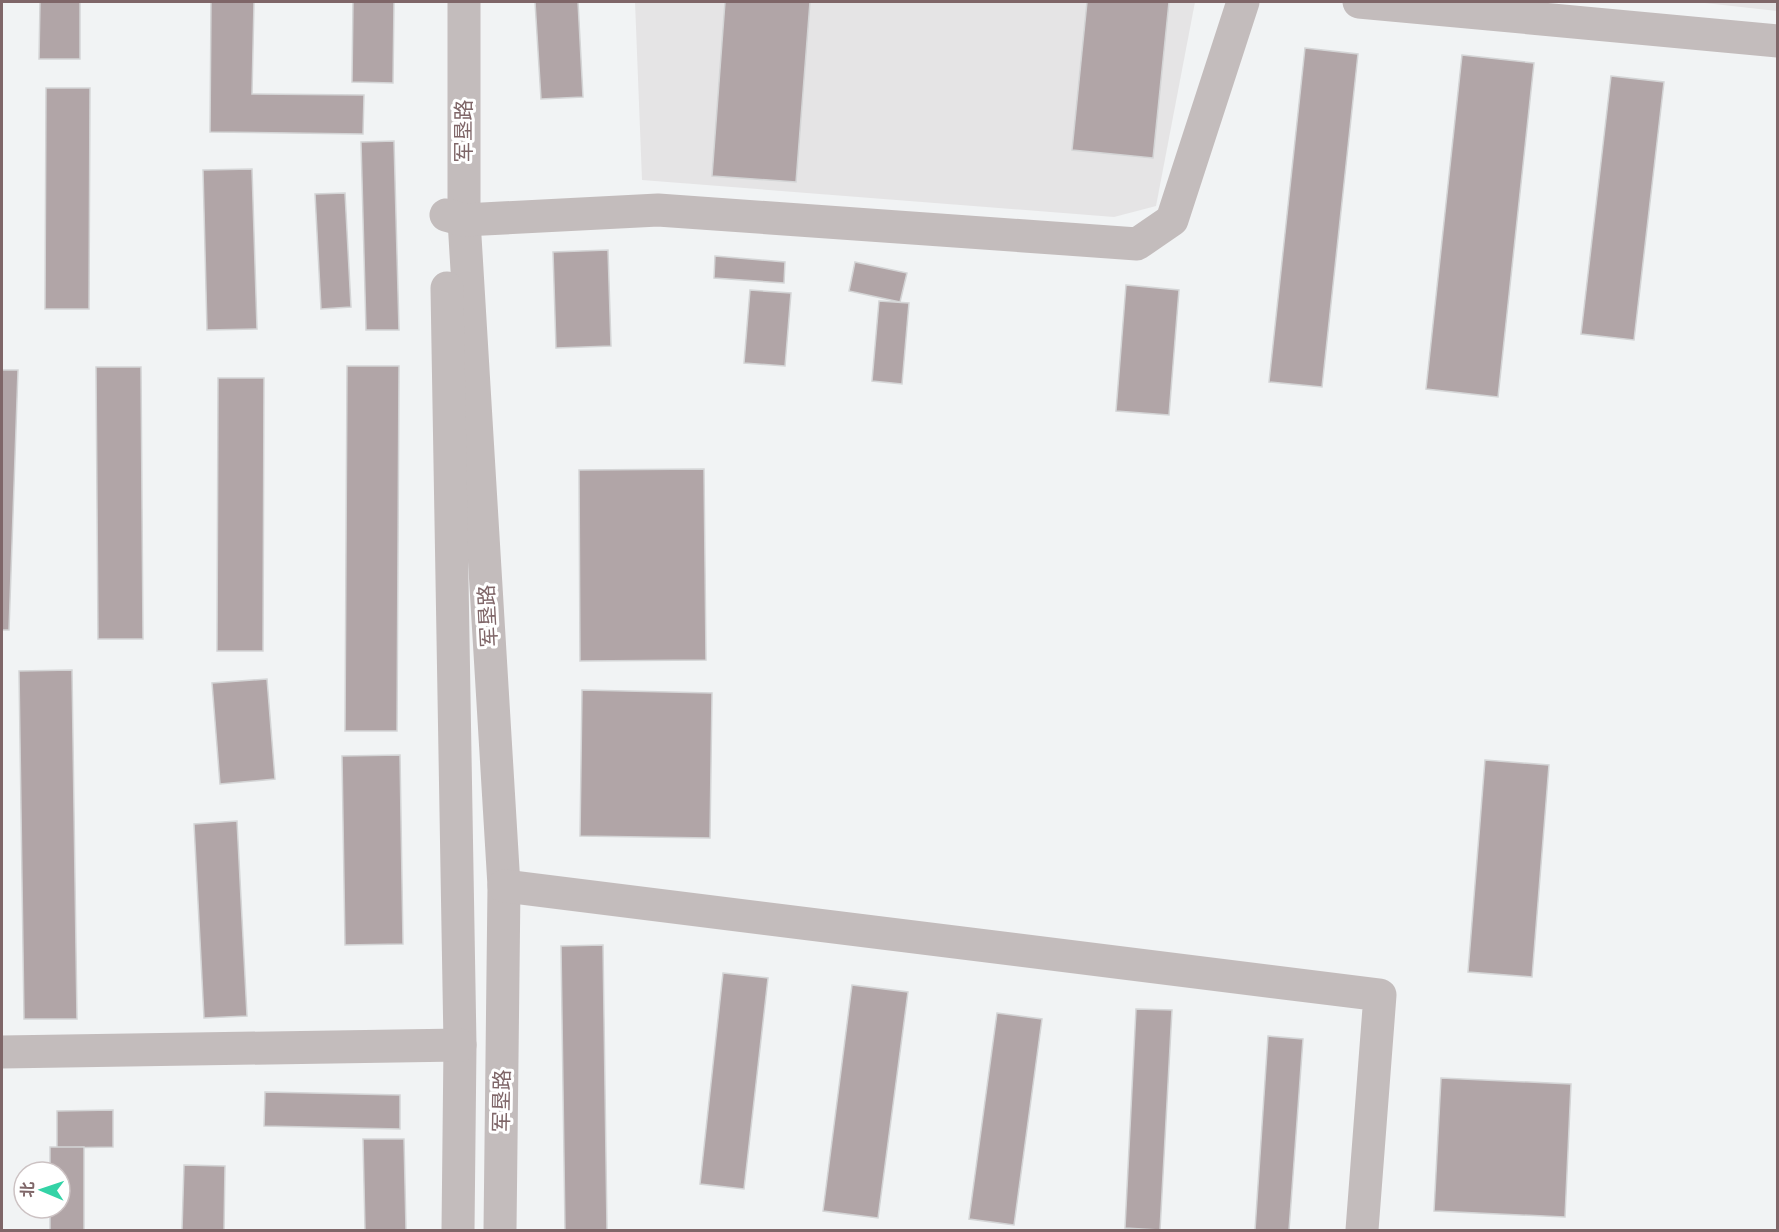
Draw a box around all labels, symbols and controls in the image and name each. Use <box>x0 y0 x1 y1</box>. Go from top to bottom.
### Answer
street label: 军垦路 <box>449 100 479 163</box>
street label: 军垦路 <box>471 584 505 648</box>
street label: 军垦路 <box>486 1069 518 1133</box>
north arrow <box>12 1160 72 1220</box>
text: 北 <box>16 1181 39 1198</box>

